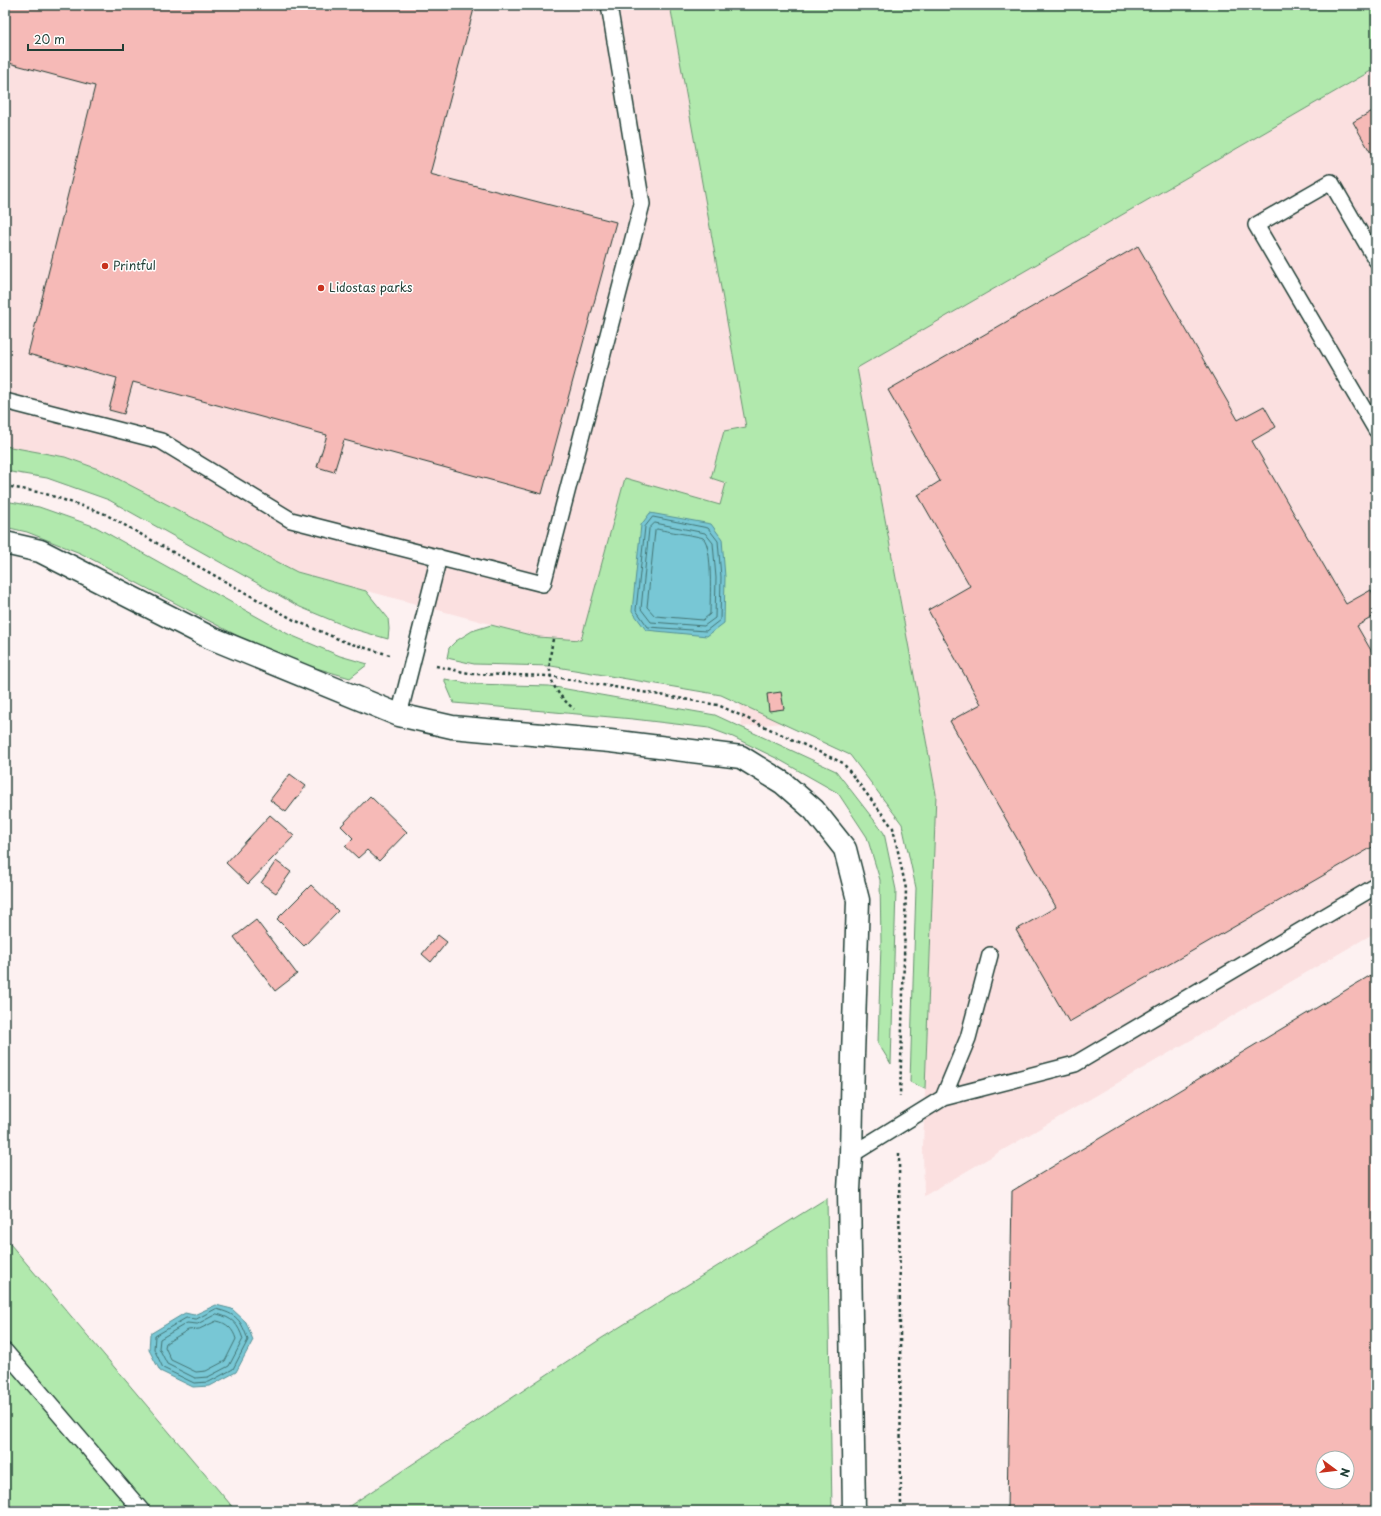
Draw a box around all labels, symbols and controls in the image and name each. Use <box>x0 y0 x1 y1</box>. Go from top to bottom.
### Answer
scale bar <box>28 26 123 52</box>
text: 20 m <box>34 30 65 48</box>
place label: Printful <box>113 256 156 274</box>
marker: Printful <box>100 261 110 271</box>
place label: Lidostas parks <box>329 278 413 296</box>
marker: Lidostas parks <box>316 283 326 293</box>
north arrow <box>1315 1450 1355 1490</box>
text: N <box>1336 1466 1354 1479</box>

